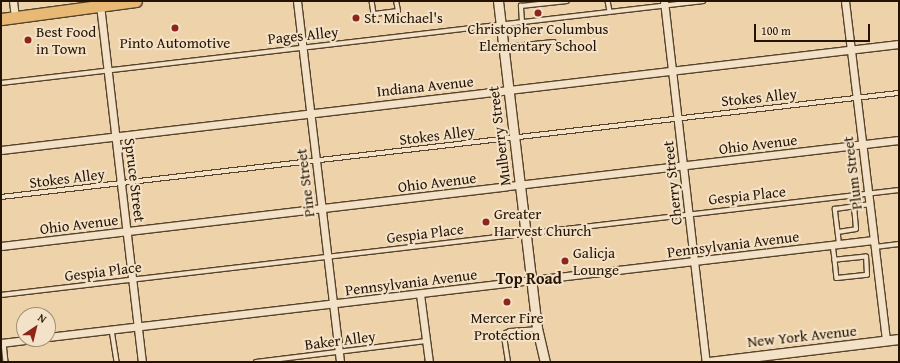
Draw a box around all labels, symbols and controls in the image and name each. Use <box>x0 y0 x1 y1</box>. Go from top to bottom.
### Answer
marker: Christopher Columbus Elementary School <box>533 8 543 18</box>
place label: St. Michael's <box>364 9 443 27</box>
marker: St. Michael's <box>351 13 361 23</box>
scale bar <box>756 16 872 42</box>
place label: Christopher Columbus Elementary School <box>467 19 609 54</box>
place label: Best Food in Town <box>36 22 96 57</box>
street label: Pages Alley <box>267 22 339 48</box>
text: 100 m <box>761 22 791 39</box>
marker: Pinto Automotive <box>170 23 180 33</box>
place label: Pinto Automotive <box>120 34 230 52</box>
marker: Best Food in Town <box>23 35 33 45</box>
street label: Indiana Avenue <box>376 72 474 100</box>
street label: Stokes Alley <box>720 84 798 110</box>
street label: Mulberry Street <box>484 85 514 187</box>
street label: Stokes Alley <box>398 121 476 149</box>
street label: Ohio Avenue <box>718 130 798 158</box>
street label: Plum Street <box>839 135 865 211</box>
street label: Spruce Street <box>121 137 149 223</box>
street label: Cherry Street <box>659 140 685 226</box>
street label: Pine Street <box>292 148 318 218</box>
street label: Stokes Alley <box>28 164 106 192</box>
street label: Ohio Avenue <box>397 168 477 196</box>
street label: Gespia Place <box>707 182 787 208</box>
place label: Greater Harvest Church <box>494 204 591 239</box>
street label: Ohio Avenue <box>39 210 119 238</box>
marker: Greater Harvest Church <box>481 217 491 227</box>
street label: Gespia Place <box>385 219 465 247</box>
street label: Pennsylvania Avenue <box>666 227 800 261</box>
place label: Galicja Lounge <box>573 243 619 278</box>
marker: Galicja Lounge <box>560 256 570 266</box>
street label: Gespia Place <box>63 257 143 285</box>
street label: Pennsylvania Avenue <box>344 265 478 299</box>
district label: Top Road <box>496 268 562 288</box>
marker: Mercer Fire Protection <box>502 297 512 307</box>
north arrow <box>16 307 56 347</box>
place label: Mercer Fire Protection <box>471 308 543 343</box>
text: N <box>35 309 50 327</box>
street label: New York Avenue <box>746 321 858 351</box>
street label: Baker Alley <box>303 327 377 353</box>

